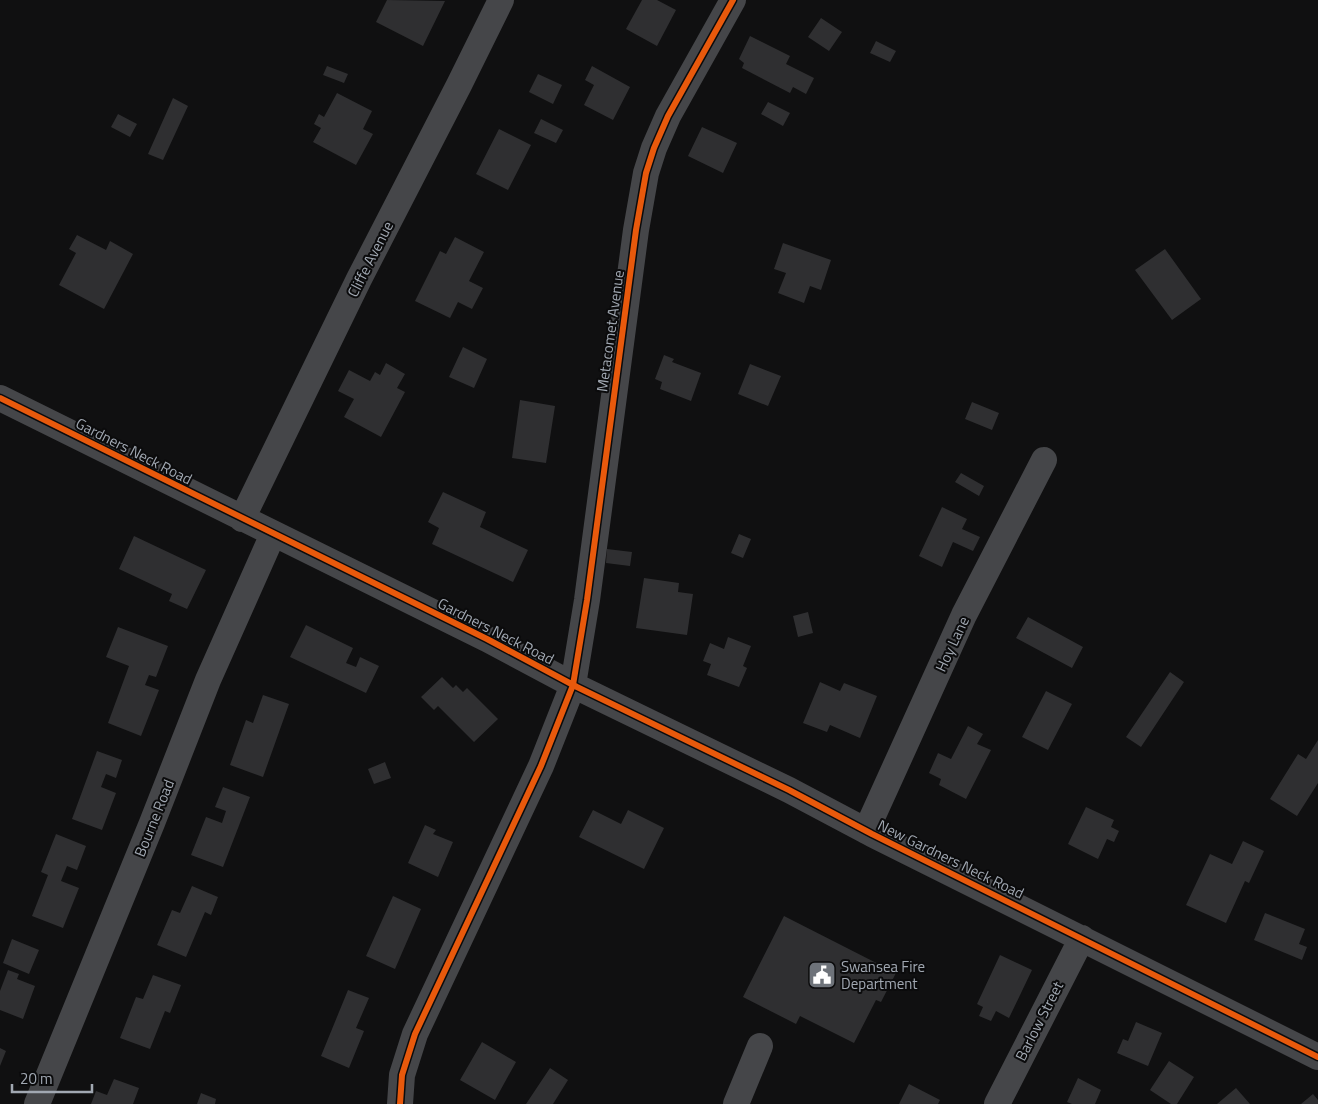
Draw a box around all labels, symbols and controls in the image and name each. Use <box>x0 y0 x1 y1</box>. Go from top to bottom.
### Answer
street label: Cliffe Avenue <box>341 217 399 301</box>
street label: Metacomet Avenue <box>590 269 630 393</box>
street label: Gardners Neck Road <box>72 412 196 490</box>
street label: Gardners Neck Road <box>434 592 558 670</box>
street label: Hoy Lane <box>929 613 975 675</box>
street label: Bourne Road <box>128 776 180 860</box>
street label: New Gardners Neck Road <box>874 814 1028 904</box>
place label: Swansea Fire Department <box>841 955 925 995</box>
public building icon: Swansea Fire Department <box>807 960 837 990</box>
street label: Barlow Street <box>1009 977 1069 1065</box>
scale bar <box>12 1062 92 1094</box>
text: 20 m <box>20 1067 53 1090</box>

